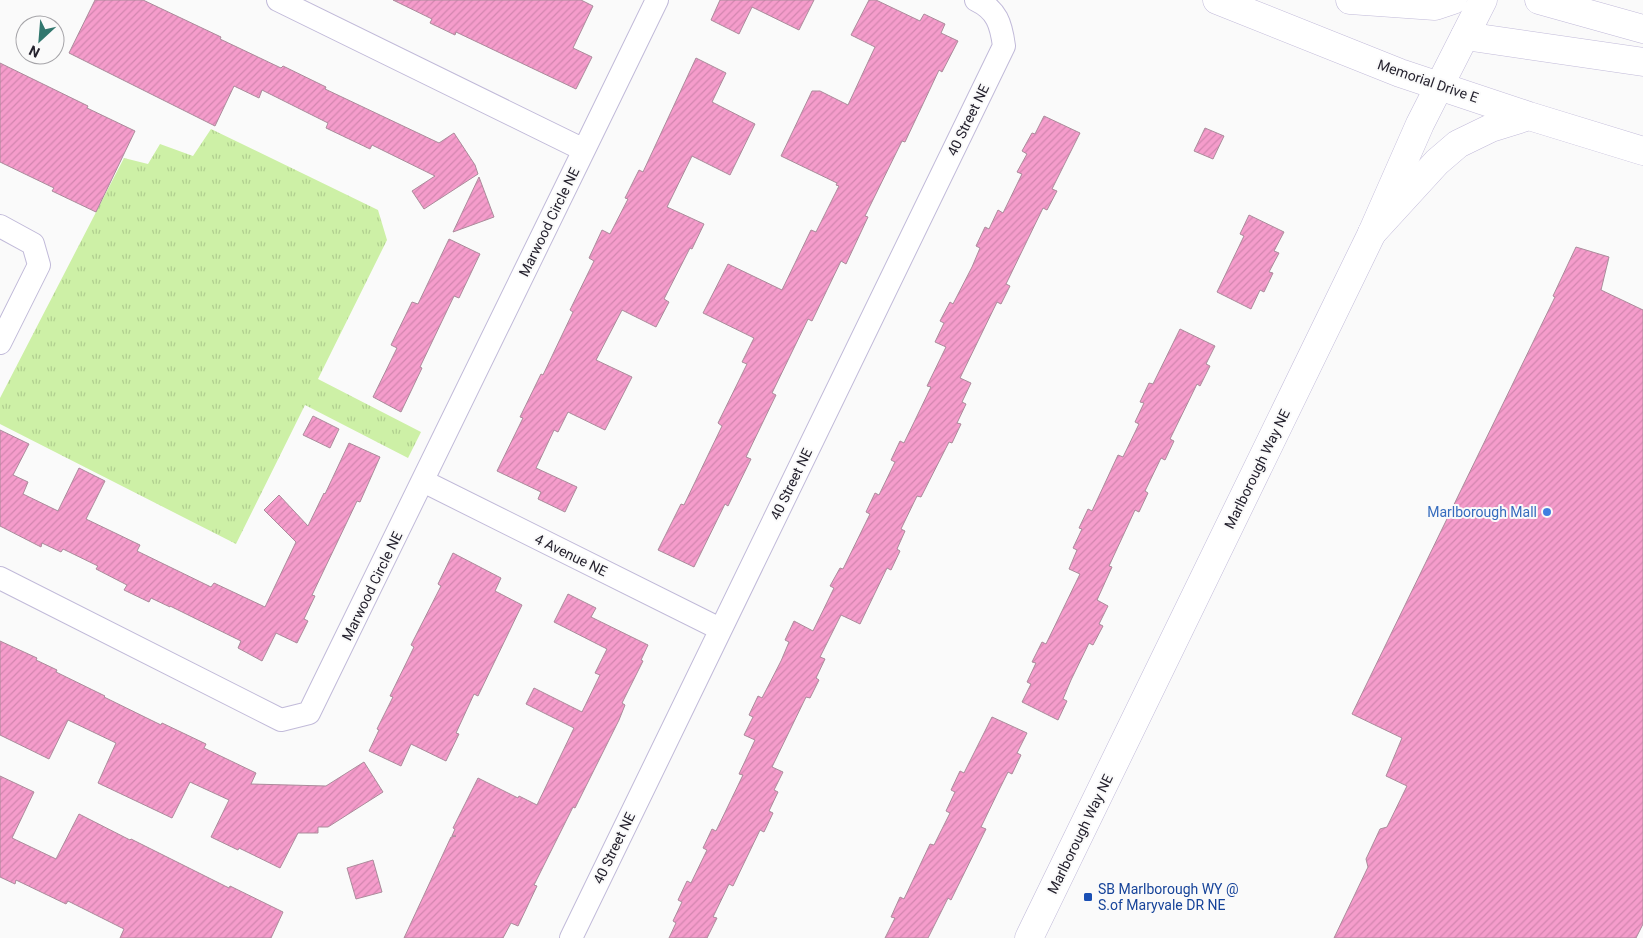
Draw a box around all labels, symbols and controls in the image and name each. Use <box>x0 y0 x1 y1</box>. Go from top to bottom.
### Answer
north arrow <box>15 15 65 65</box>
text: N <box>26 42 42 61</box>
street label: Memorial Drive E <box>1376 56 1480 106</box>
street label: 40 Street NE <box>944 82 992 158</box>
street label: Marwood Circle NE <box>516 165 582 279</box>
street label: Marlborough Way NE <box>1221 407 1293 531</box>
street label: 40 Street NE <box>767 446 815 522</box>
place label: Marlborough Mall <box>1427 504 1537 520</box>
marker: Marlborough Mall <box>1541 506 1553 518</box>
street label: Marwood Circle NE <box>339 529 405 643</box>
street label: 4 Avenue NE <box>532 531 610 579</box>
street label: Marlborough Way NE <box>1044 772 1116 896</box>
street label: 40 Street NE <box>590 810 638 886</box>
place label: SB Marlborough WY @ S.of Maryvale DR NE <box>1098 881 1239 913</box>
marker: SB Marlborough WY @ S.of Maryvale DR NE <box>1082 891 1094 903</box>

